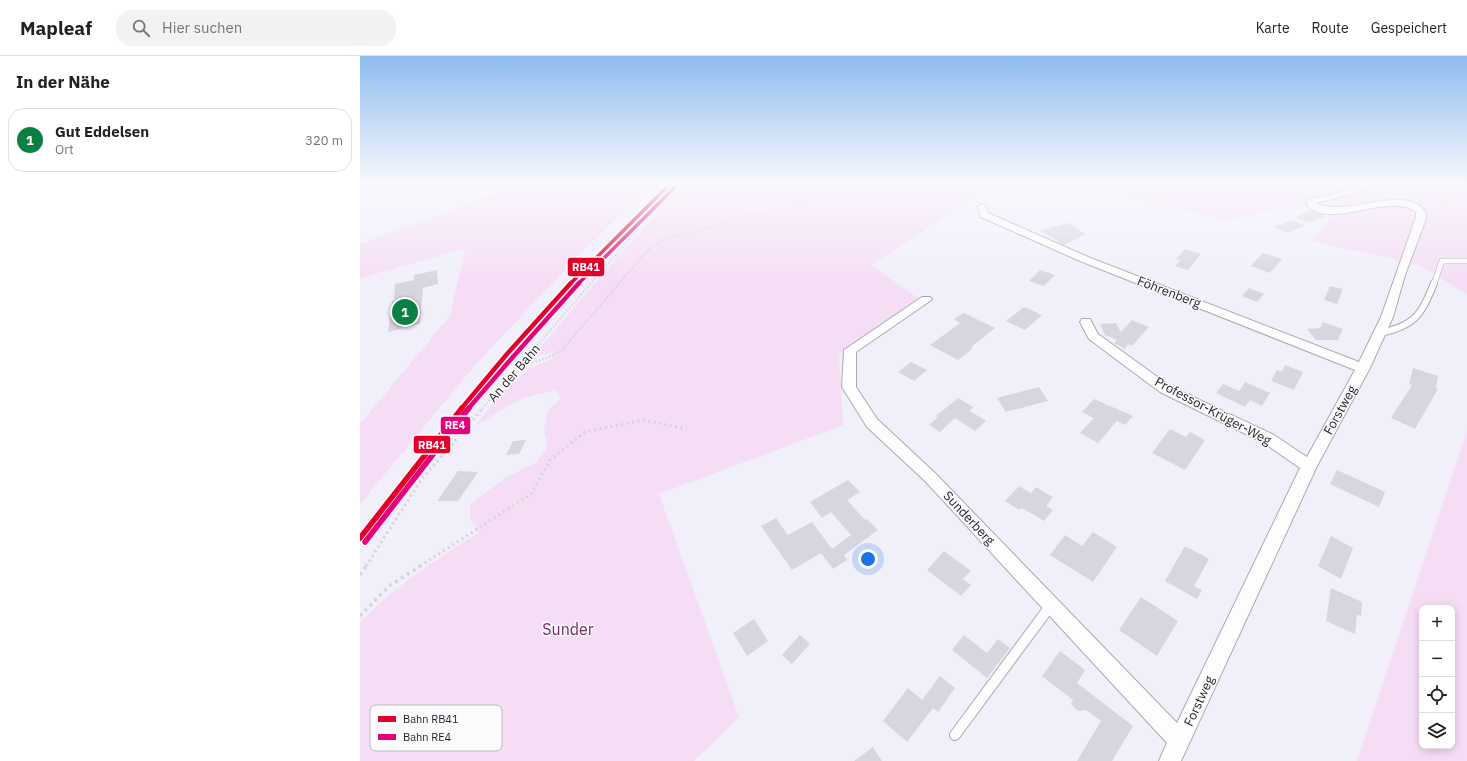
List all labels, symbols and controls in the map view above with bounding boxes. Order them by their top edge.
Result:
search box [116,10,396,46]
text: Mapleaf [20,16,92,40]
icon: search [130,17,152,39]
text: Hier suchen [162,18,242,37]
text: Karte [1256,19,1290,37]
text: Route [1312,19,1349,37]
text: Gespeichert [1371,19,1447,37]
text: In der Nähe [16,71,110,93]
text: Gut Eddelsen [55,122,149,141]
text: 1 [26,132,34,149]
text: 320 m [305,132,343,149]
text: Ort [55,141,74,158]
line badge: RB41 [567,257,605,277]
text: RB41 [572,260,600,274]
street label: Föhrenberg [1135,272,1203,312]
pin: 1 [392,297,418,327]
street label: An der Bahn [484,340,544,406]
street label: Professor-Krüger-Weg [1152,373,1274,449]
street label: Forstweg [1320,382,1361,438]
line badge: RE4 [440,416,471,435]
text: RE4 [445,418,466,432]
line badge: RB41 [413,435,451,454]
text: RB41 [418,438,446,452]
street label: Sunderberg [940,487,998,549]
your location [858,549,878,569]
map controls [1419,605,1455,749]
button: + [1419,605,1455,641]
park label: Sunder [542,619,594,639]
button: − [1419,641,1455,677]
street label: Forstweg [1180,673,1218,729]
button: locate [1419,677,1455,713]
legend [370,705,502,751]
text: Bahn RB41 [403,712,459,726]
button: layers [1419,713,1455,749]
text: Bahn RE4 [403,730,452,744]

